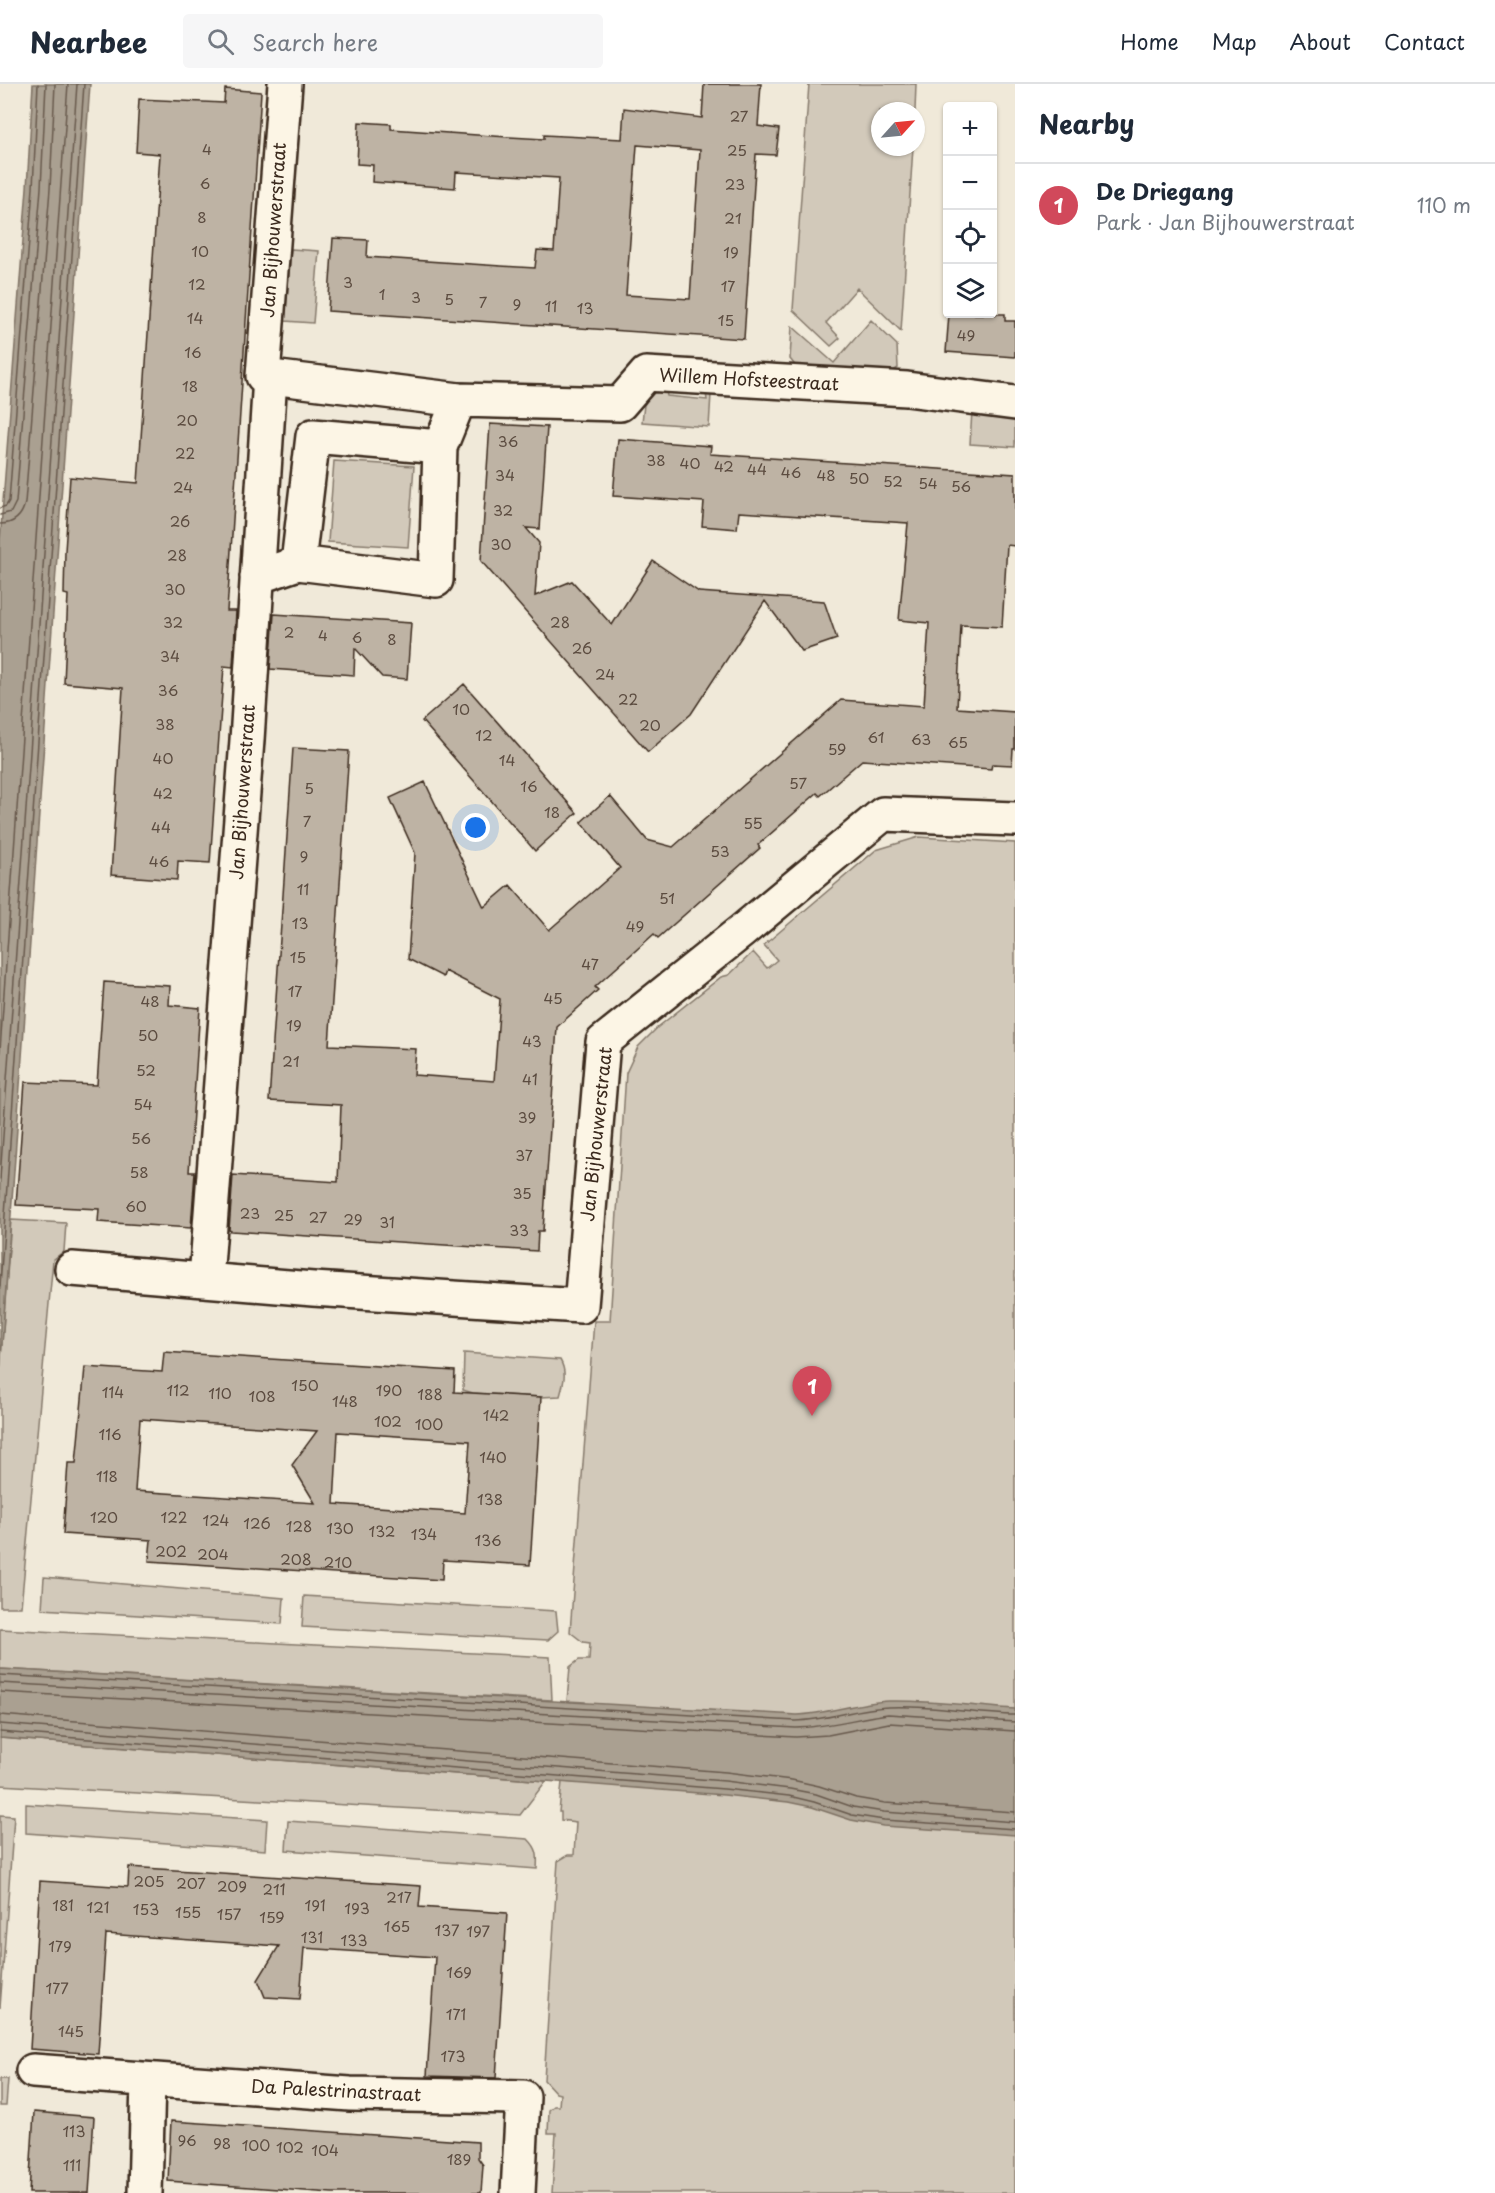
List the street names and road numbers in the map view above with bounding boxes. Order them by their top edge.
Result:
street label: Jan Bijhouwerstraat [253,141,292,318]
street label: Willem Hofsteestraat [658,360,840,397]
street label: Jan Bijhouwerstraat [222,703,261,880]
street label: Jan Bijhouwerstraat [573,1045,618,1223]
street label: Da Palestrinastraat [250,2072,422,2107]

